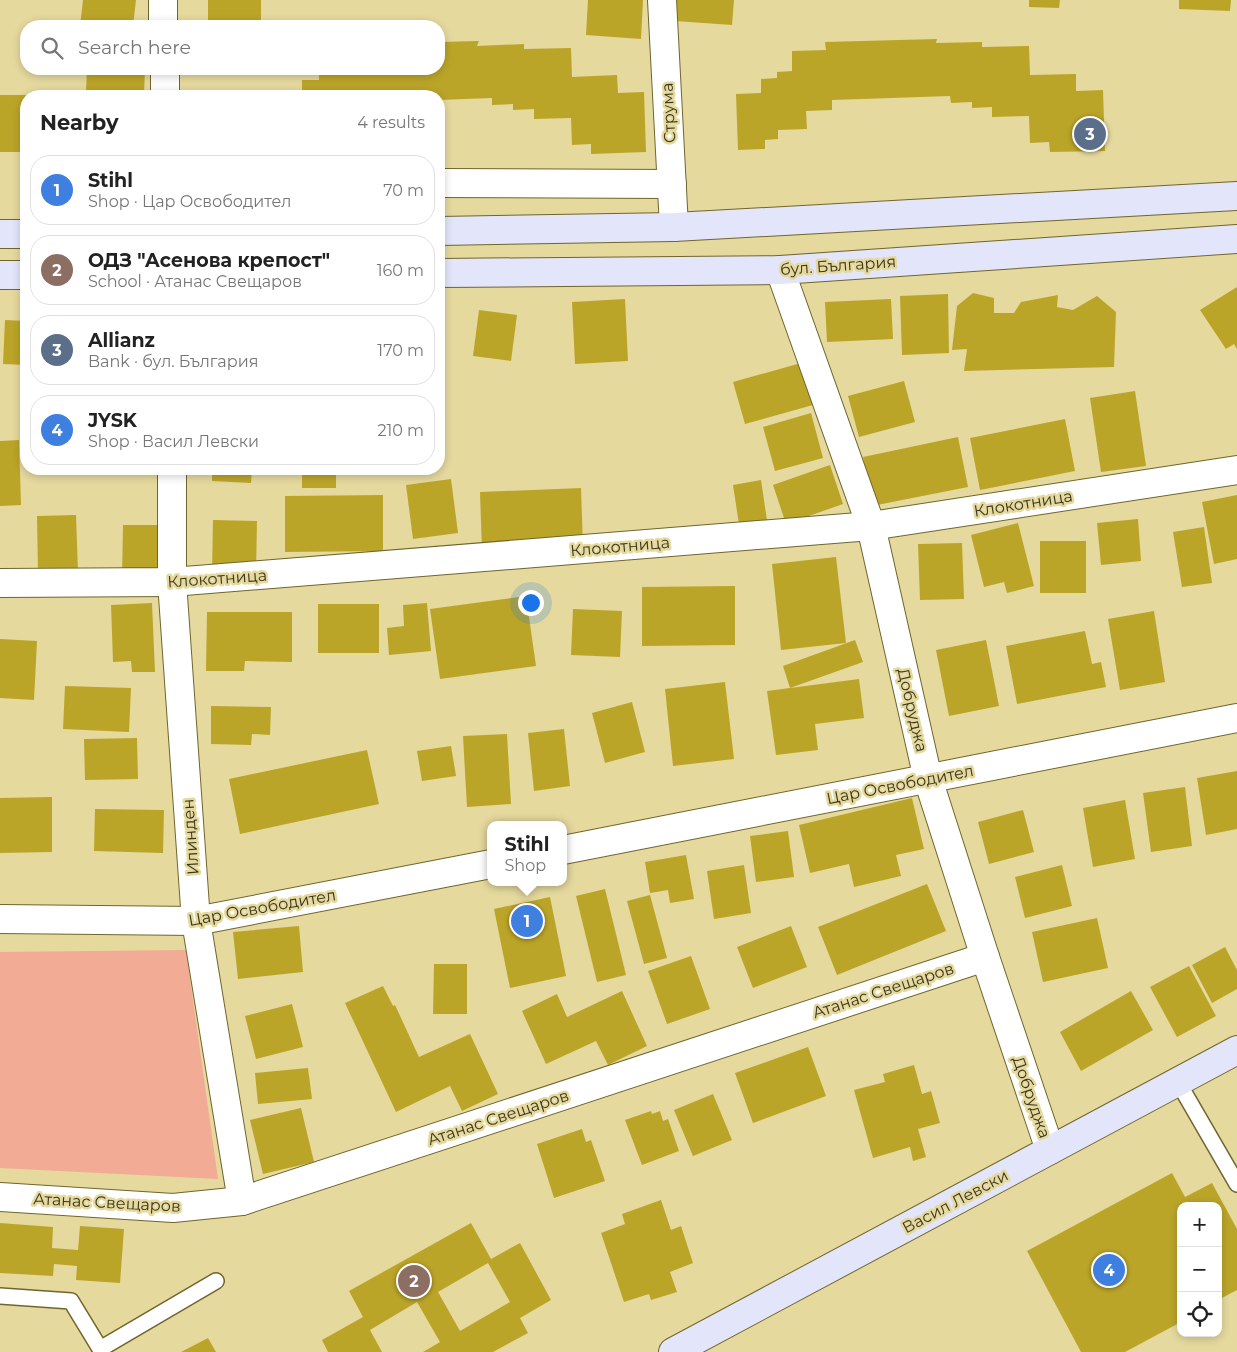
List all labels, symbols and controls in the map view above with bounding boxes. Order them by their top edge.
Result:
search box [20,20,445,75]
icon: search [38,34,66,62]
text: Search here [78,36,191,59]
street label: Струма [657,82,680,144]
text: Nearby [40,110,119,135]
text: 4 results [357,113,425,132]
pin: 3 [1074,115,1106,153]
text: Stihl [88,169,133,192]
text: 1 [54,181,60,200]
text: 70 m [383,181,424,200]
text: Shop · Цар Освободител [88,192,291,211]
text: ОДЗ "Асенова крепост" [88,249,330,272]
street label: бул. България [779,252,897,279]
text: 2 [52,261,62,280]
text: 160 m [377,261,424,280]
text: School · Атанас Свещаров [88,272,302,291]
text: Allianz [88,329,155,352]
text: 3 [52,341,62,360]
text: 170 m [377,341,424,360]
text: Bank · бул. България [88,352,258,371]
text: JYSK [88,409,137,432]
text: 4 [51,421,63,440]
text: 210 m [377,421,424,440]
text: Shop · Васил Левски [88,432,259,451]
street label: Клокотница [972,486,1074,521]
street label: Клокотница [569,533,671,560]
street label: Клокотница [167,566,267,591]
your location [518,590,544,616]
street label: Добруджа [894,666,931,754]
street label: Цар Освободител [825,761,975,808]
street label: Илинден [178,798,203,876]
popup [487,821,567,886]
text: Stihl [505,833,549,856]
text: Shop [505,856,546,875]
street label: Цар Освободител [187,885,337,930]
pin: 1 [511,902,543,940]
street label: Атанас Свещаров [810,959,956,1022]
street label: Добруджа [1009,1054,1054,1141]
street label: Атанас Свещаров [425,1086,571,1149]
street label: Васил Левски [899,1166,1011,1237]
street label: Атанас Свещаров [33,1189,181,1216]
map controls [1177,1202,1222,1337]
button: + [1177,1202,1222,1247]
button: − [1177,1247,1222,1292]
pin: 4 [1093,1251,1125,1289]
pin: 2 [398,1262,430,1300]
button: locate [1177,1292,1222,1337]

